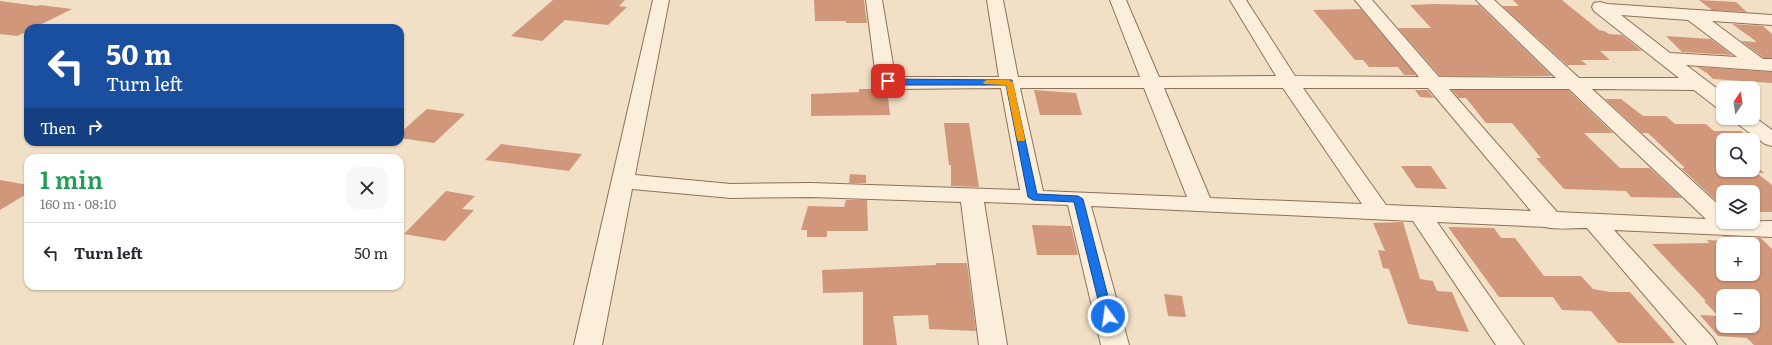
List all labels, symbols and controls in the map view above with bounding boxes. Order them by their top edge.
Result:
text: 50 m [106,32,172,74]
icon: left [40,40,92,92]
pin [871,64,905,98]
text: Turn left [106,70,183,97]
icon: arrive [877,70,899,92]
north arrow [1716,81,1760,125]
map controls [1716,81,1760,333]
text: Then [40,116,76,139]
icon: right [84,116,106,138]
button: search [1716,133,1760,177]
text: 1 min [40,161,103,196]
button: close [346,167,388,209]
button: layers [1716,185,1760,229]
text: 160 m · 08:10 [40,194,116,213]
button: + [1716,237,1760,281]
text: Turn left [74,241,143,264]
text: 50 m [354,241,388,264]
icon: left [40,242,62,264]
button: − [1716,289,1760,333]
position arrow [1087,295,1129,337]

